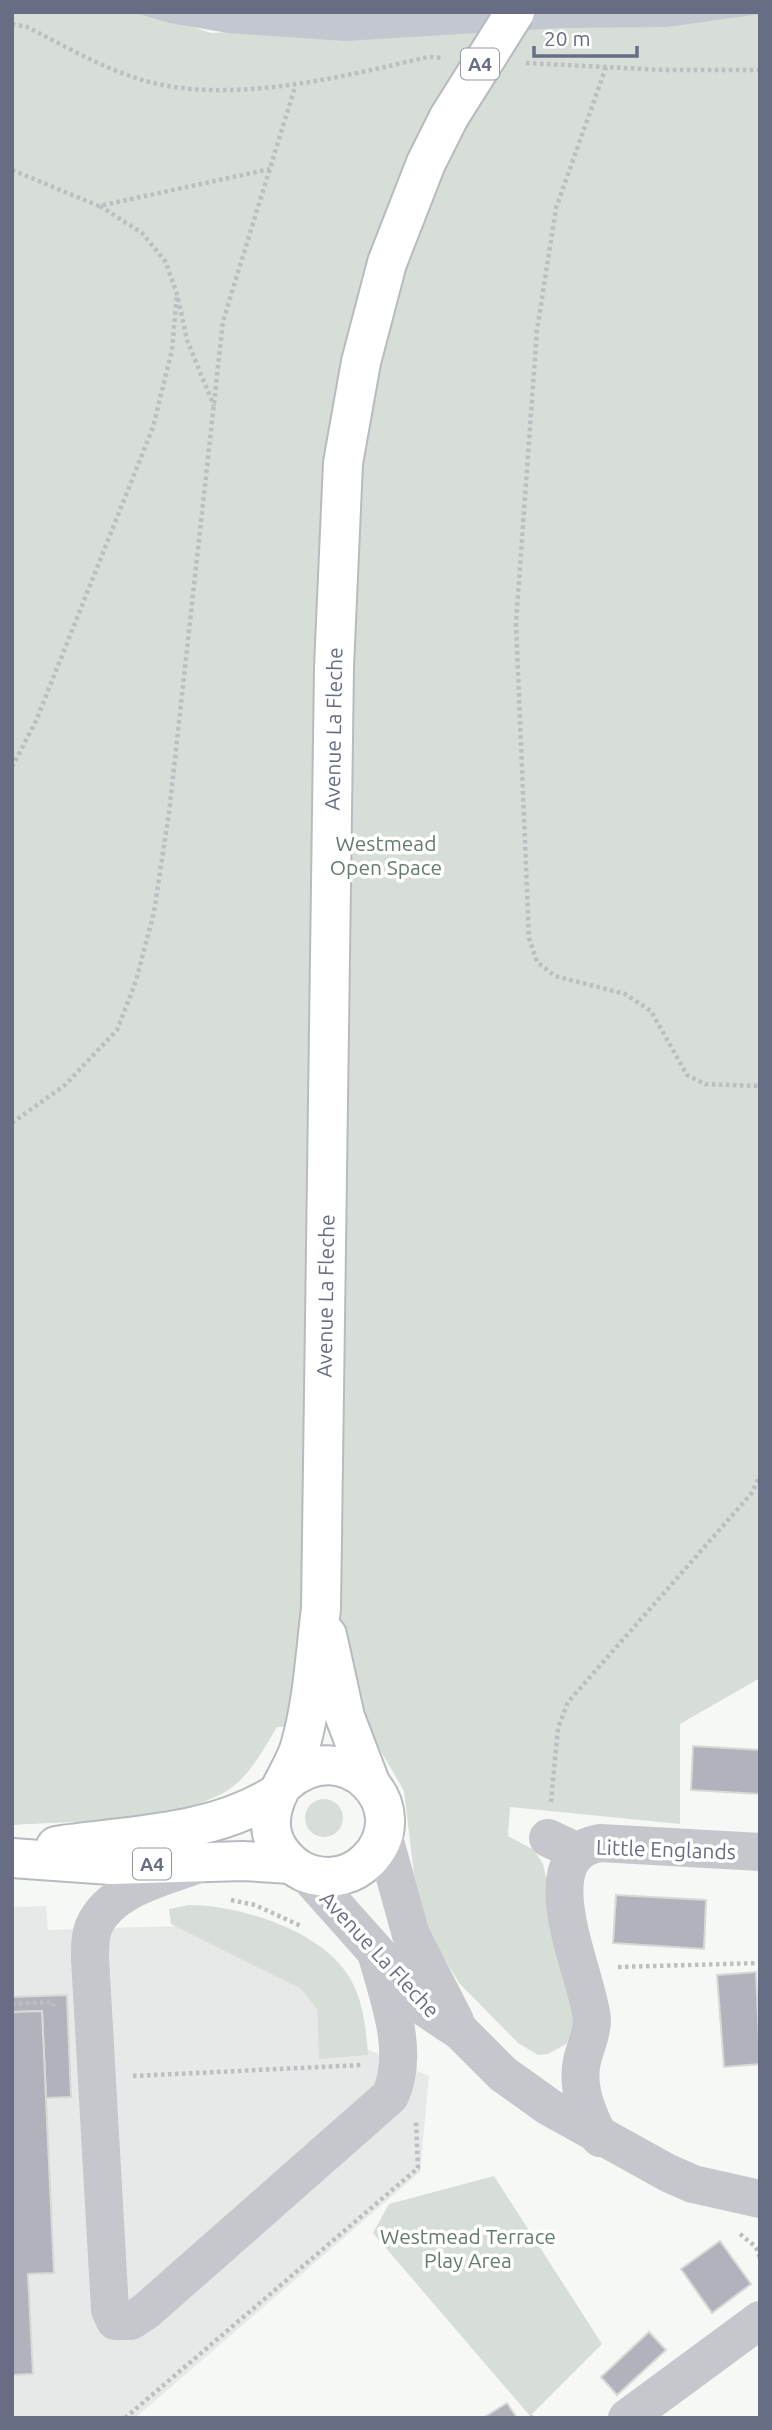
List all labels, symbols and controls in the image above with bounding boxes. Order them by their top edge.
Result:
scale bar [534,14,637,58]
text: 20 m [544,26,591,50]
road number: A4 [461,48,499,80]
street label: Avenue La Fleche [320,647,346,811]
park label: Westmead Open Space [330,831,442,879]
street label: Avenue La Fleche [312,1214,338,1378]
street label: Little Englands [596,1835,736,1863]
road number: A4 [133,1848,171,1880]
street label: Avenue La Fleche [316,1886,444,2022]
park label: Westmead Terrace Play Area [380,2224,556,2272]

